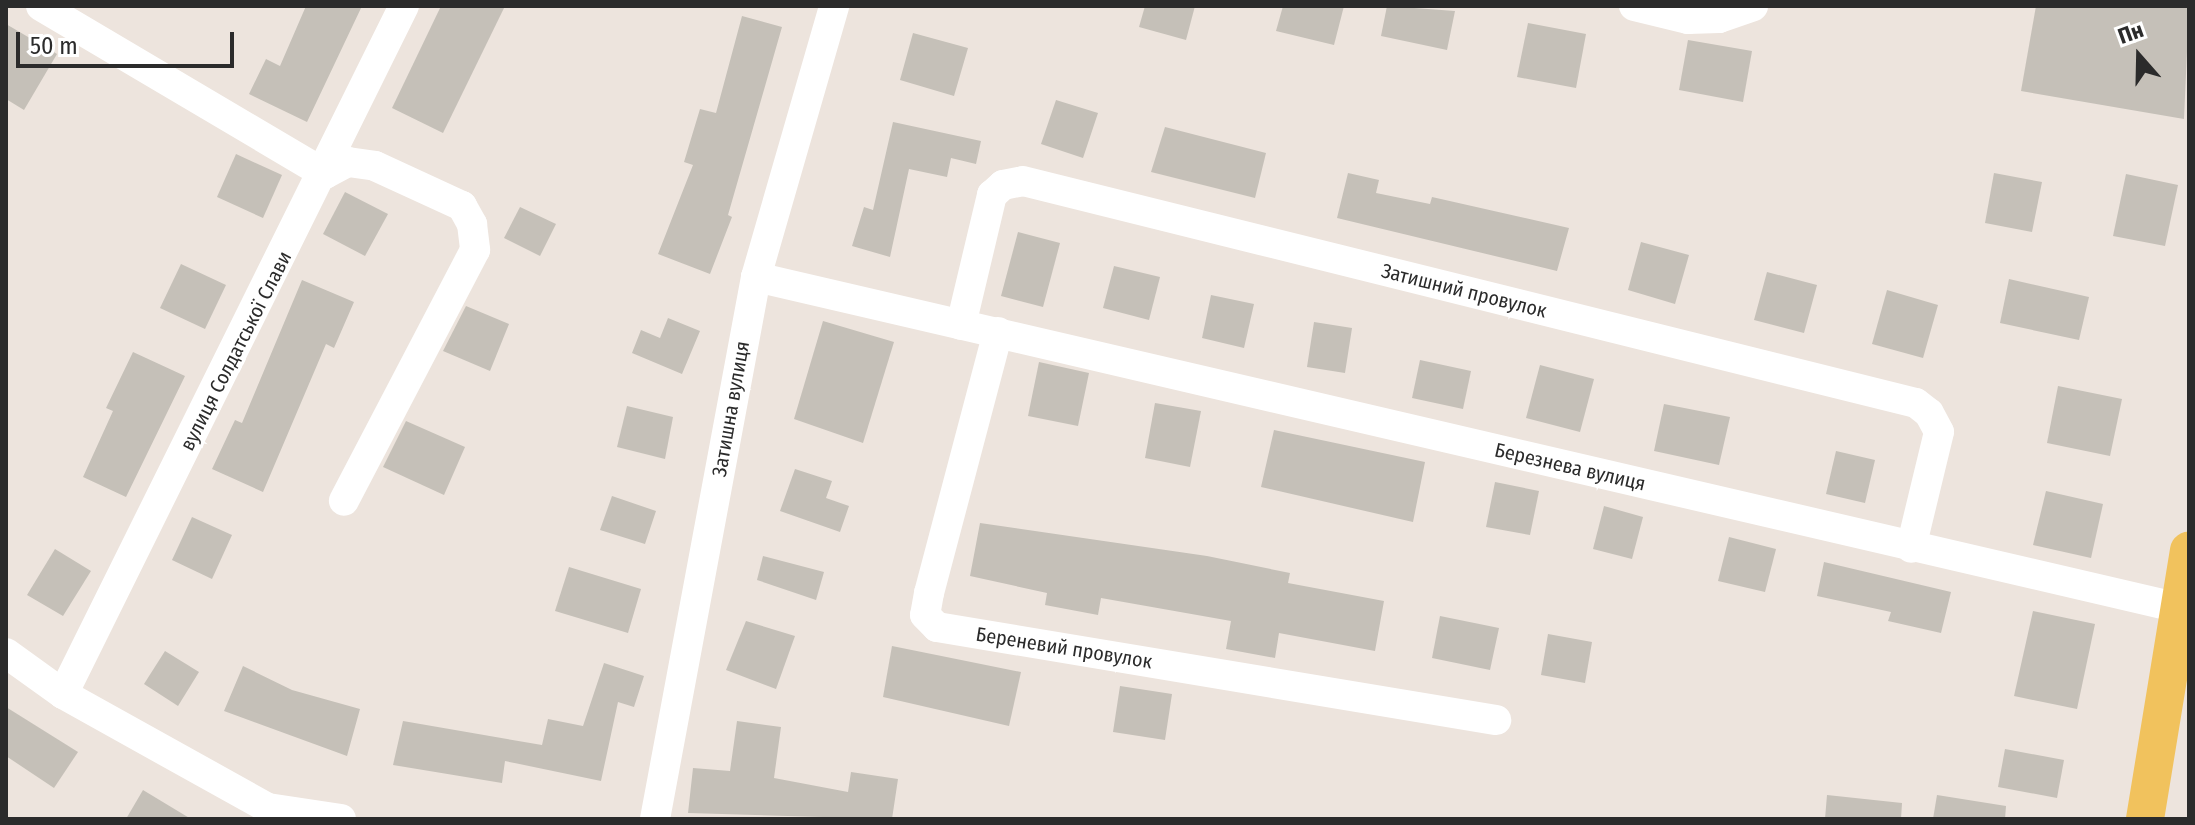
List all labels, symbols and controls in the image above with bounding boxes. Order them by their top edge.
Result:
scale bar [20,16,238,66]
north arrow [2099,16,2179,96]
text: Пн [2114,16,2147,50]
text: 50 m [30,32,78,60]
street label: вулиця Солдатської Слави [175,247,297,455]
street label: Затишний провулок [1379,259,1549,323]
street label: Затишна вулиця [707,339,755,479]
street label: Березнева вулиця [1492,438,1648,496]
street label: Береневий провулок [974,622,1154,674]

